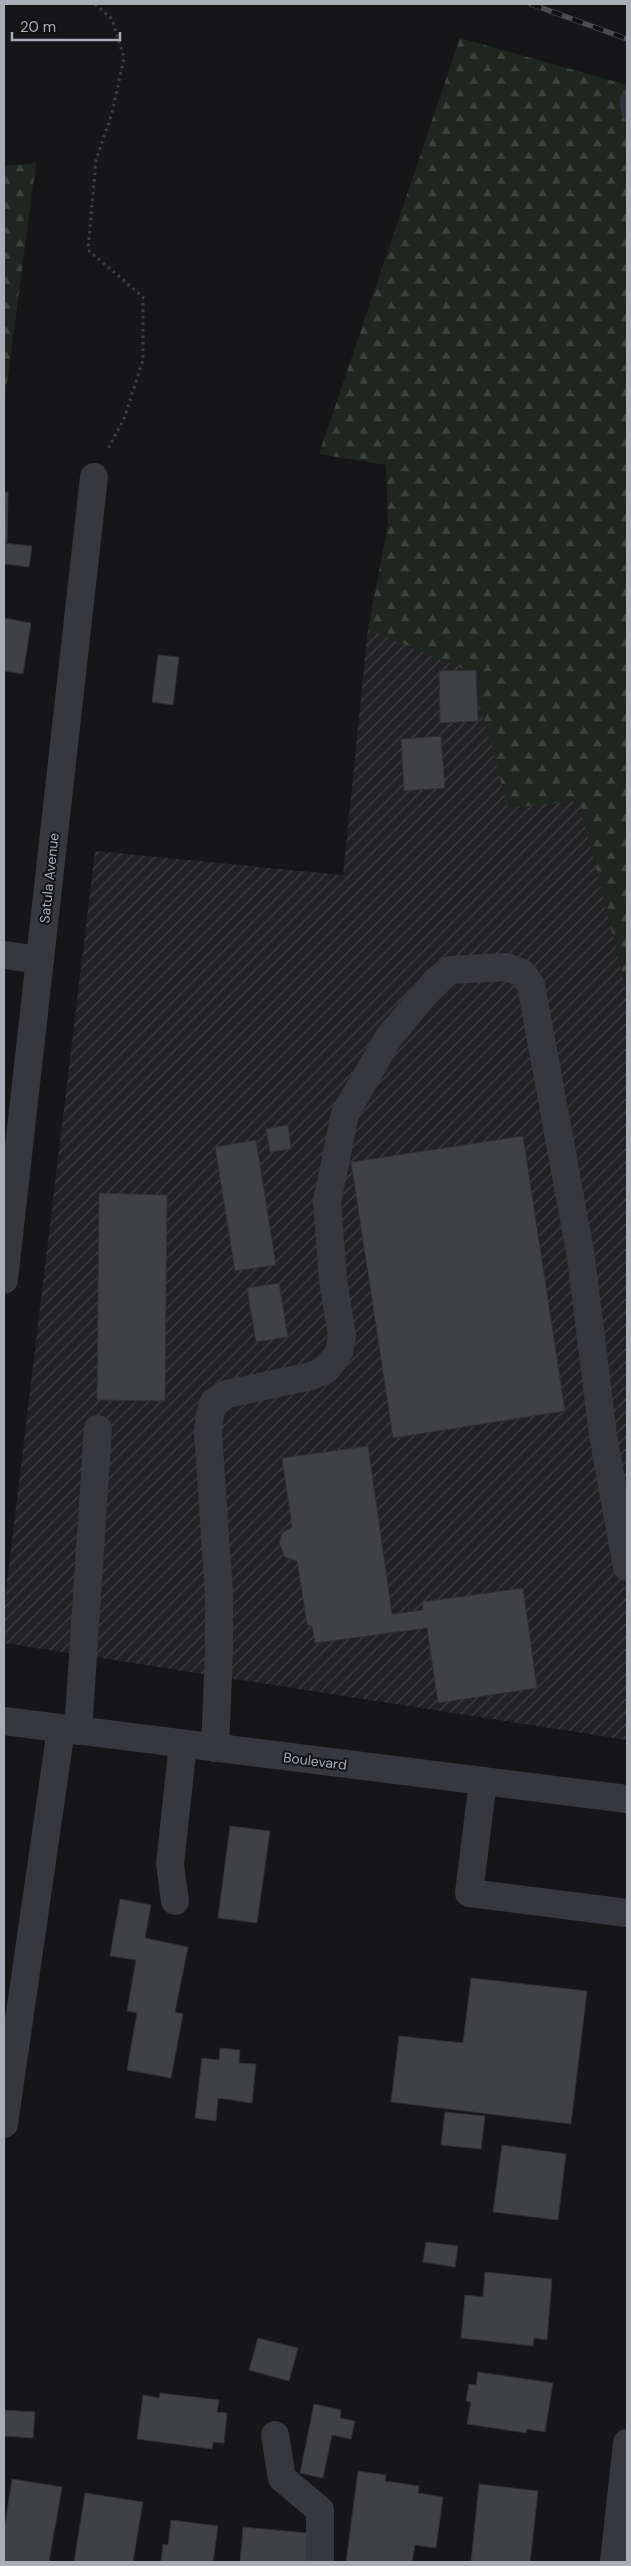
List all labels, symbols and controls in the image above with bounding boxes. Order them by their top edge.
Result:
scale bar [12,10,120,42]
text: 20 m [20,17,56,37]
street label: Satula Avenue [35,832,63,924]
street label: Boulevard [282,1748,348,1774]

